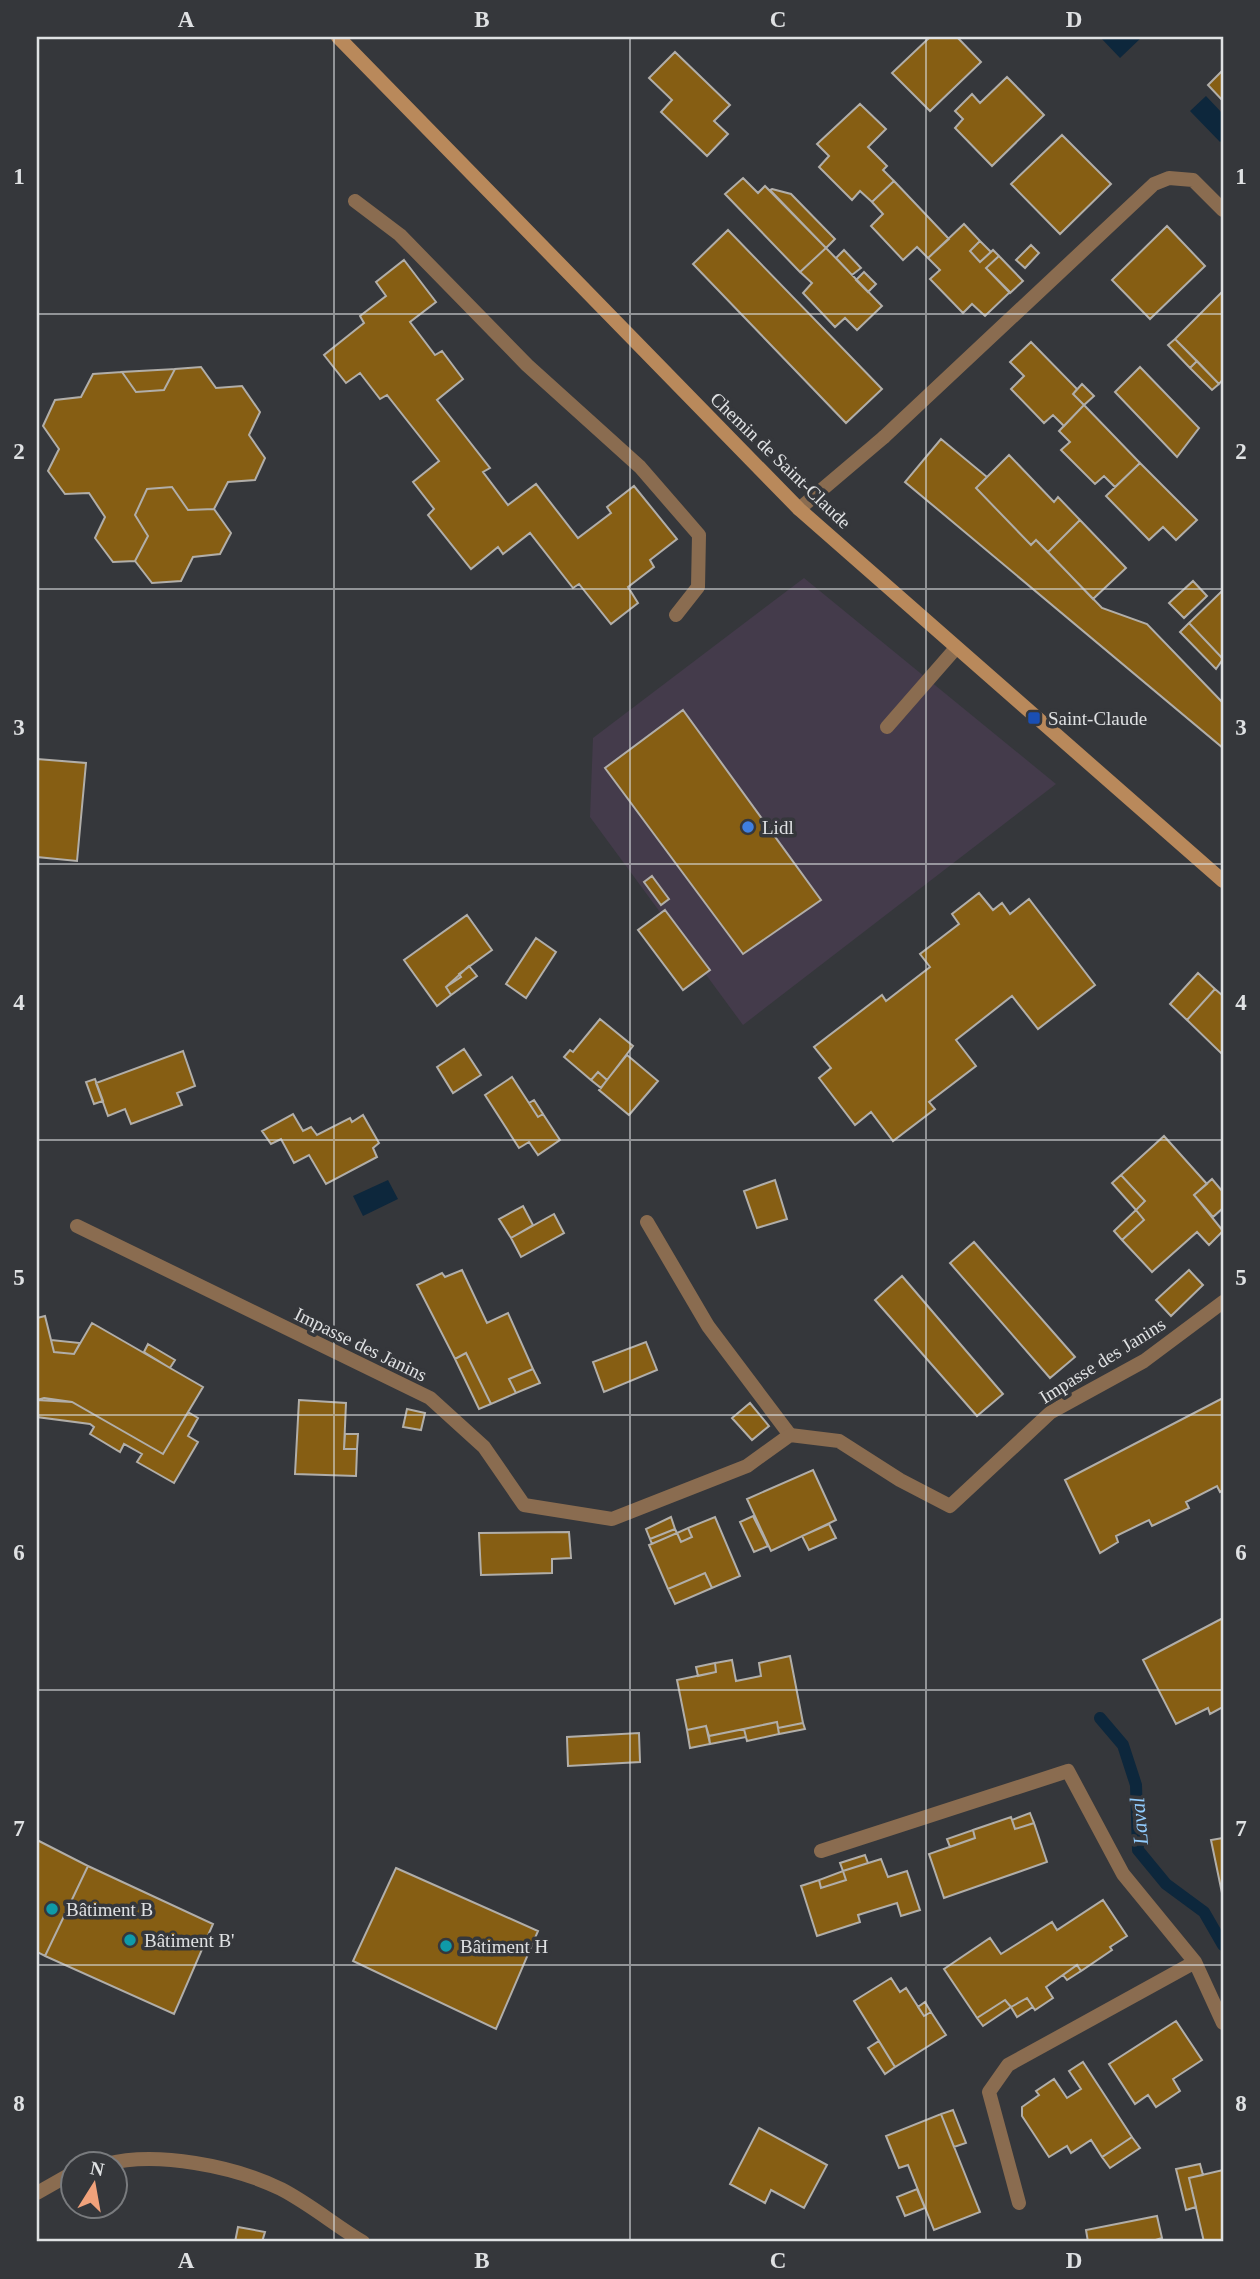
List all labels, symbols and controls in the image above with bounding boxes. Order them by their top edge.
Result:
text: A [178,7,195,32]
text: B [474,7,490,32]
text: C [770,7,786,32]
text: D [1066,7,1082,32]
text: 1 [13,164,25,189]
text: 1 [1235,164,1247,189]
street label: Chemin de Saint-Claude [706,388,855,533]
text: 2 [13,439,25,464]
text: 2 [1235,439,1247,464]
place label: Saint-Claude [1048,708,1147,729]
marker: Saint-Claude [1026,710,1042,726]
text: 3 [13,715,25,740]
text: 3 [1235,715,1247,740]
place label: Lidl [762,817,794,838]
marker: Lidl [740,819,756,835]
text: 4 [13,990,25,1015]
text: 4 [1235,990,1247,1015]
text: 5 [13,1265,25,1290]
text: 5 [1235,1265,1247,1290]
street label: Impasse des Janins [291,1303,430,1386]
street label: Impasse des Janins [1035,1313,1169,1408]
text: 6 [13,1540,25,1565]
text: 6 [1235,1540,1247,1565]
water label: Laval [1125,1796,1153,1847]
text: 7 [13,1816,25,1841]
text: 7 [1235,1816,1247,1841]
place label: Bâtiment B [66,1899,153,1920]
marker: Bâtiment B [44,1901,60,1917]
place label: Bâtiment B' [144,1930,235,1951]
marker: Bâtiment B' [122,1932,138,1948]
place label: Bâtiment H [460,1936,548,1957]
marker: Bâtiment H [438,1938,454,1954]
text: 8 [13,2091,25,2116]
text: 8 [1235,2091,1247,2116]
north arrow [60,2150,130,2220]
text: N [88,2157,106,2180]
text: A [178,2248,195,2273]
text: B [474,2248,490,2273]
text: C [770,2248,786,2273]
text: D [1066,2248,1082,2273]

